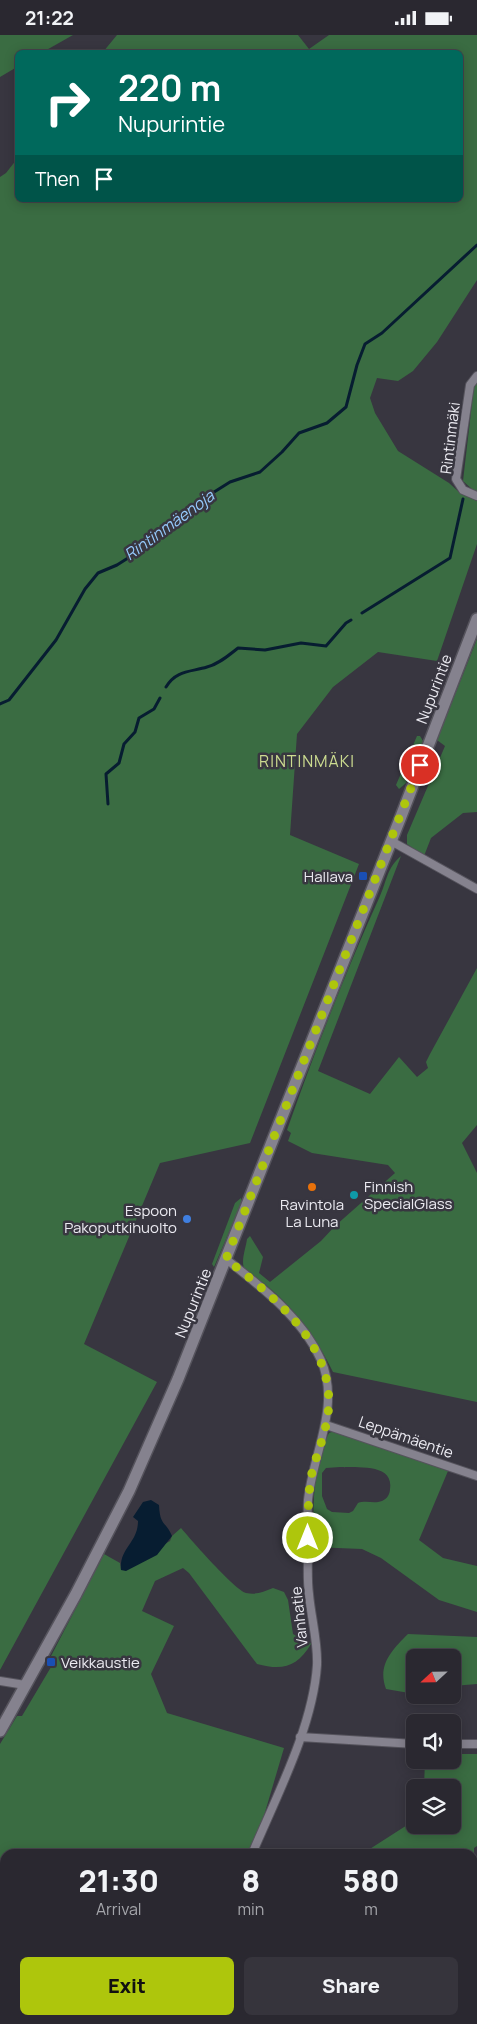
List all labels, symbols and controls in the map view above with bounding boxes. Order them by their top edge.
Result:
text: 21:22 [25,5,74,31]
text: 220 m [118,64,221,112]
icon: right [35,70,100,135]
text: Nupurintie [118,109,225,139]
icon: arrive [90,165,118,193]
text: Then [35,166,80,192]
street label: Rintinmäki [435,401,465,475]
water label: Rintinmäenoja [120,484,219,565]
street label: Nupurintie [411,651,457,727]
pin [399,744,441,786]
district label: RINTINMÄKI [259,750,355,772]
icon: arrive [406,751,434,779]
place label: Hallava [304,866,353,887]
marker: Hallava [357,870,369,882]
place label: Finnish SpecialGlass [364,1176,453,1214]
marker: Ravintola La Luna [306,1181,318,1193]
marker: Finnish SpecialGlass [348,1189,360,1201]
place label: Ravintola La Luna [280,1194,344,1232]
place label: Espoon Pakoputkihuolto [64,1200,177,1238]
marker: Espoon Pakoputkihuolto [181,1213,193,1225]
street label: Nupurintie [170,1265,217,1341]
street label: Leppämäentie [356,1411,456,1463]
position arrow [281,1511,333,1563]
street label: Vanhatie [285,1585,313,1649]
north arrow [406,1649,461,1704]
map controls [406,1649,461,1834]
place label: Veikkaustie [61,1652,140,1673]
marker: Veikkaustie [45,1656,57,1668]
button: sound [406,1714,461,1769]
button: layers [406,1779,461,1834]
text: 21:30 [79,1860,159,1901]
text: 8 [242,1860,260,1901]
text: 580 [343,1860,399,1901]
text: Arrival [96,1898,142,1920]
text: min [238,1898,264,1920]
text: m [364,1898,378,1920]
button: Exit [20,1957,234,2015]
button: Share [244,1957,458,2015]

